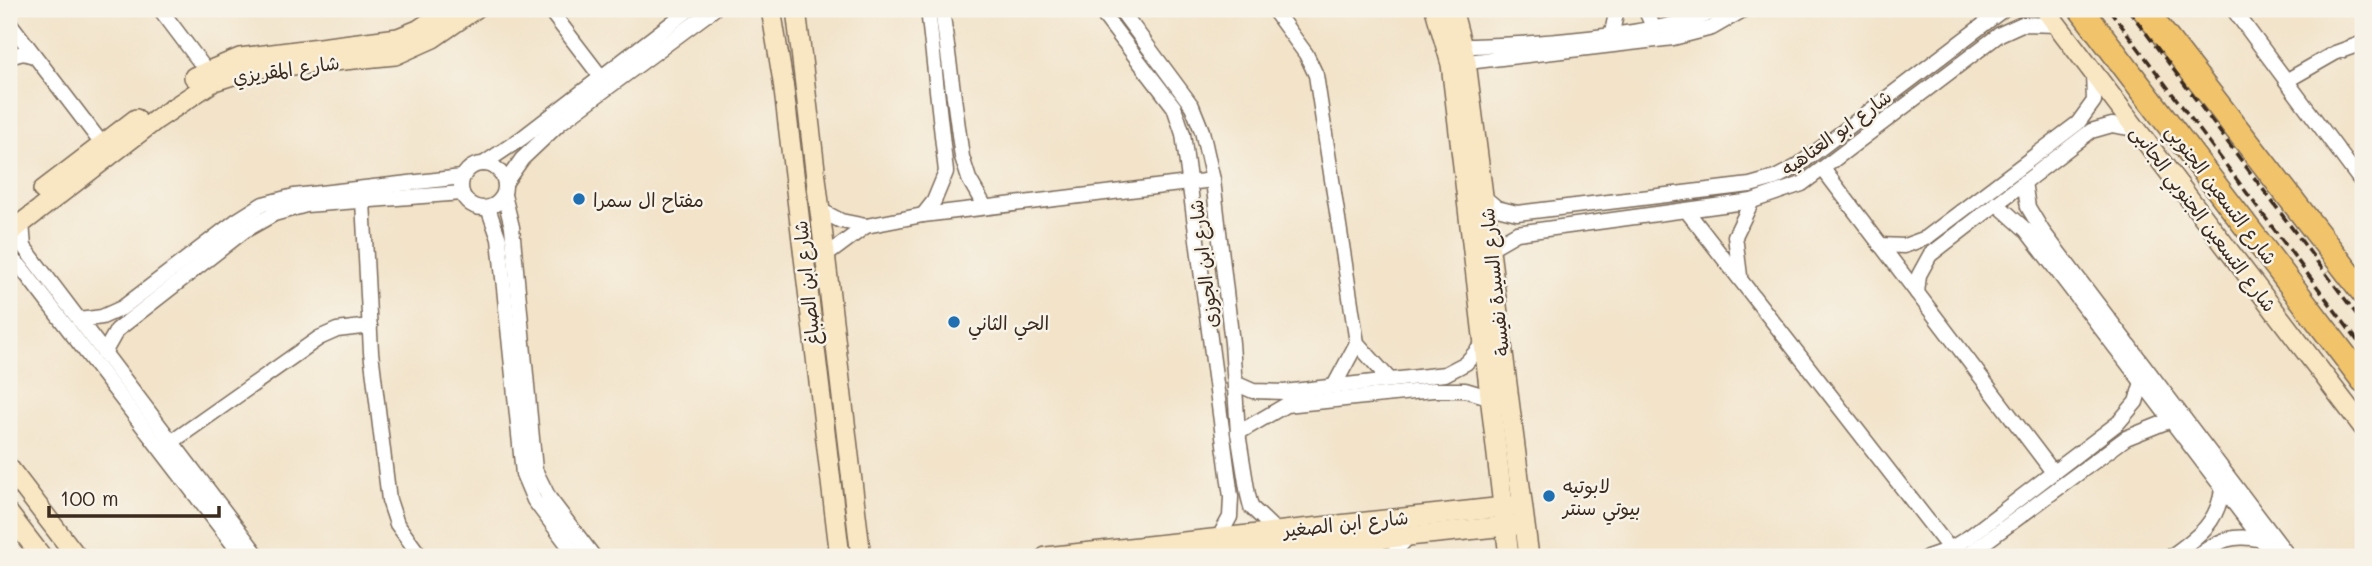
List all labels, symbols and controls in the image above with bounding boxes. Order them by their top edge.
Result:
street label: شارع المقريزي [231,49,341,92]
street label: شارع ابو العتاهيه [1776,83,1897,182]
street label: شارع التسعين الجنوبي الجانبى [2121,119,2283,320]
street label: شارع التسعين الجنوبي [2157,119,2283,272]
place label: مفتاح ال سمرا [593,187,704,213]
marker: مفتاح ال سمرا [571,191,587,207]
street label: شارع ابن الجوزى [1183,198,1225,330]
street label: شارع السيدة نفيسة [1474,206,1516,357]
street label: شارع ابن الصباغ [787,219,827,347]
place label: الحي الثاني [968,310,1049,340]
marker: الحي الثاني [946,314,962,330]
place label: لابوتيه بيوتي سنتر [1561,473,1640,525]
scale bar [49,475,219,519]
text: 100 m [60,484,119,511]
marker: لابوتيه بيوتي سنتر [1541,488,1557,504]
street label: شارع ابن الصغير [1280,504,1410,544]

